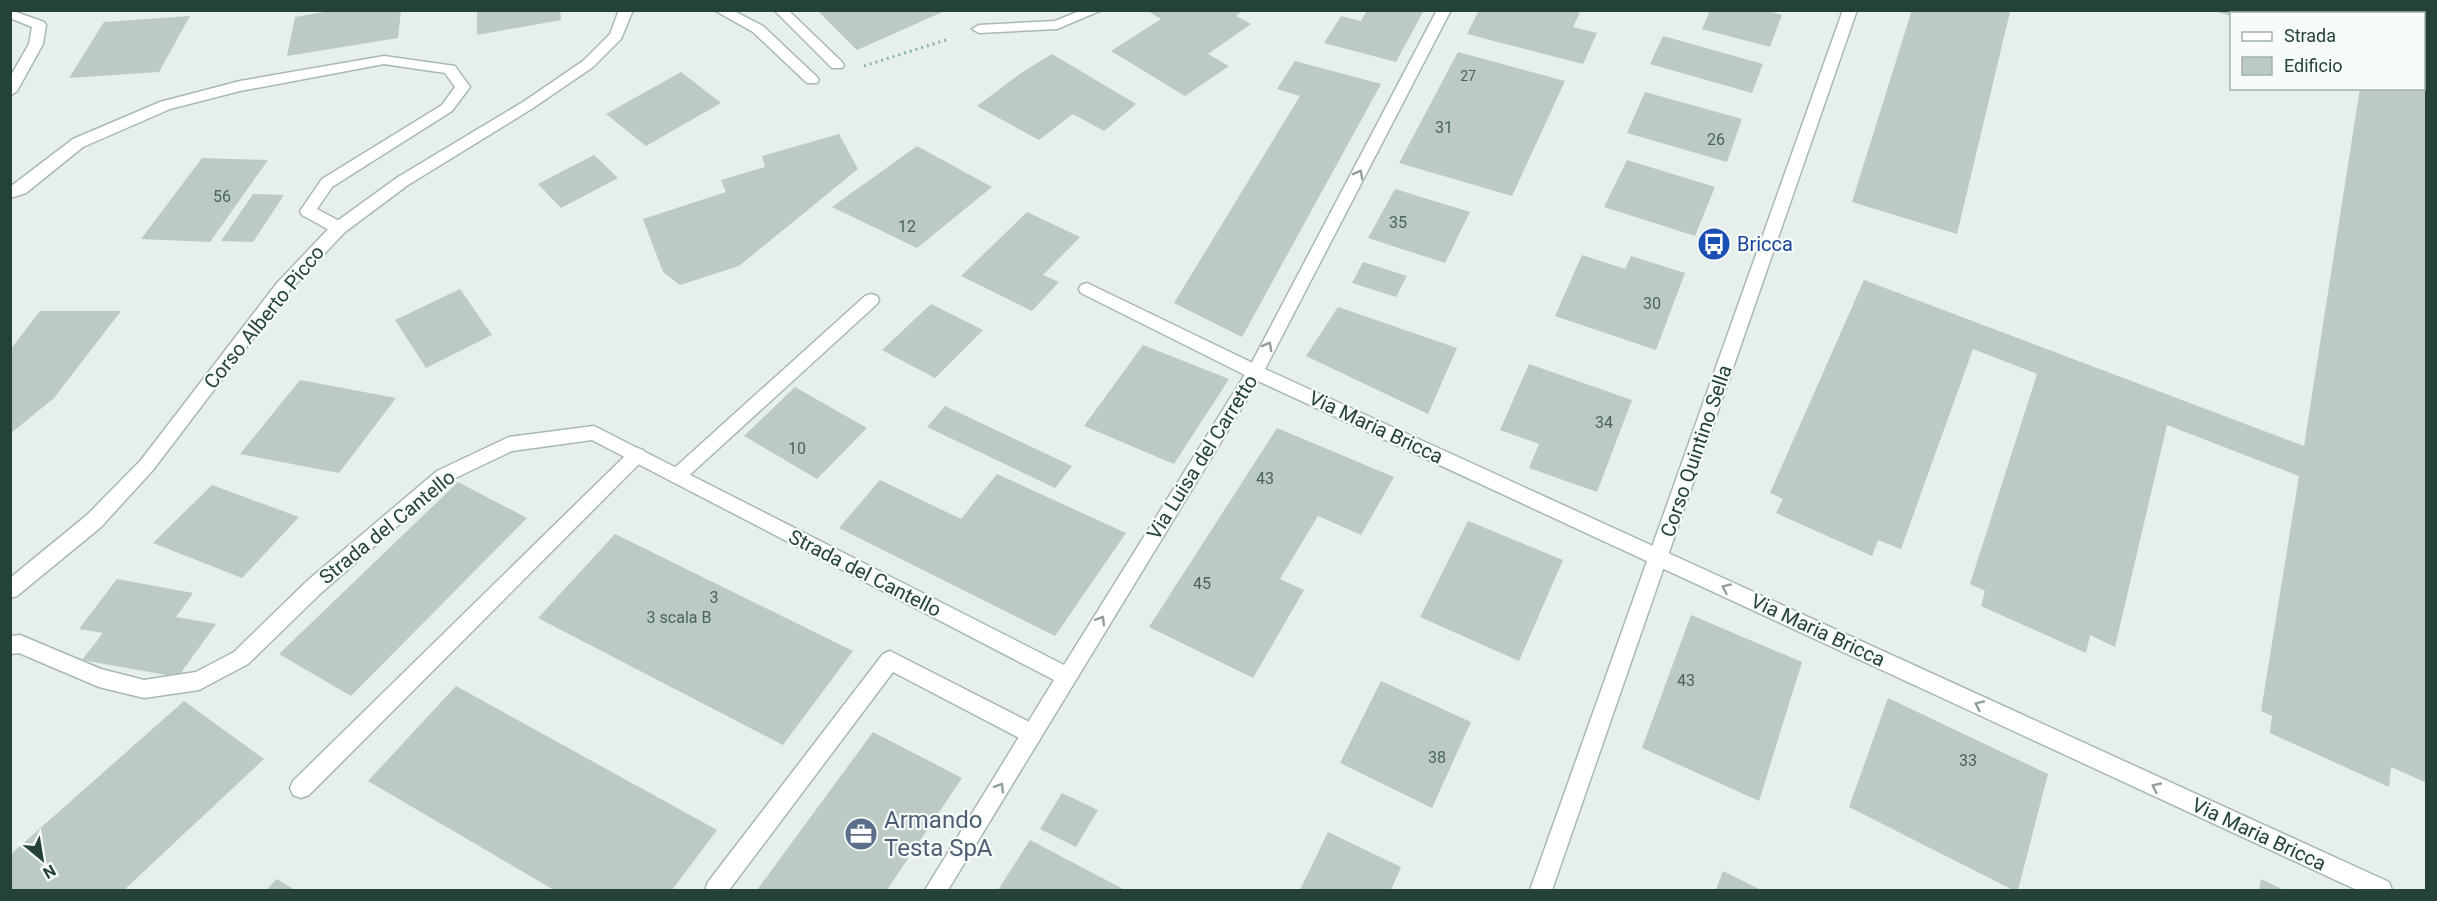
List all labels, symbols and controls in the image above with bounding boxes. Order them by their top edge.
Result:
legend [2230,12,2425,90]
text: Strada [2284,25,2336,46]
text: Edificio [2284,55,2343,76]
house number: 27 [1460,68,1476,84]
house number: 31 [1435,118,1453,137]
house number: 26 [1707,130,1725,149]
one-way arrow [1352,170,1363,180]
house number: 56 [213,187,231,206]
house number: 35 [1389,213,1407,232]
house number: 12 [898,217,916,236]
bus stop icon: Bricca [1696,226,1732,262]
place label: Bricca [1737,232,1793,256]
street label: Corso Alberto Picco [199,240,329,394]
house number: 30 [1643,294,1661,313]
one-way arrow [1261,342,1272,353]
street label: Corso Quintino Sella [1655,362,1737,540]
street label: Via Luisa del Carretto [1142,370,1262,544]
street label: Via Maria Bricca [1305,385,1447,469]
house number: 34 [1595,413,1613,432]
house number: 10 [788,439,806,458]
street label: Strada del Cantello [314,465,460,589]
house number: 43 [1256,469,1274,488]
street label: Strada del Cantello [785,524,945,622]
house number: 45 [1193,574,1211,593]
one-way arrow [1721,583,1732,595]
house number: 3 [710,588,719,607]
street label: Via Maria Bricca [1747,588,1889,672]
house number: 3 scala B [647,608,711,627]
one-way arrow [1093,616,1105,626]
house number: 43 [1677,671,1695,690]
one-way arrow [1974,700,1985,712]
house number: 38 [1428,748,1446,767]
house number: 33 [1959,751,1977,770]
one-way arrow [2151,782,2162,794]
one-way arrow [992,783,1004,793]
street label: Via Maria Bricca [2188,792,2330,876]
place label: Armando Testa SpA [884,806,993,862]
office icon: Armando Testa SpA [843,816,879,852]
north arrow [12,829,72,889]
text: N [40,861,59,883]

